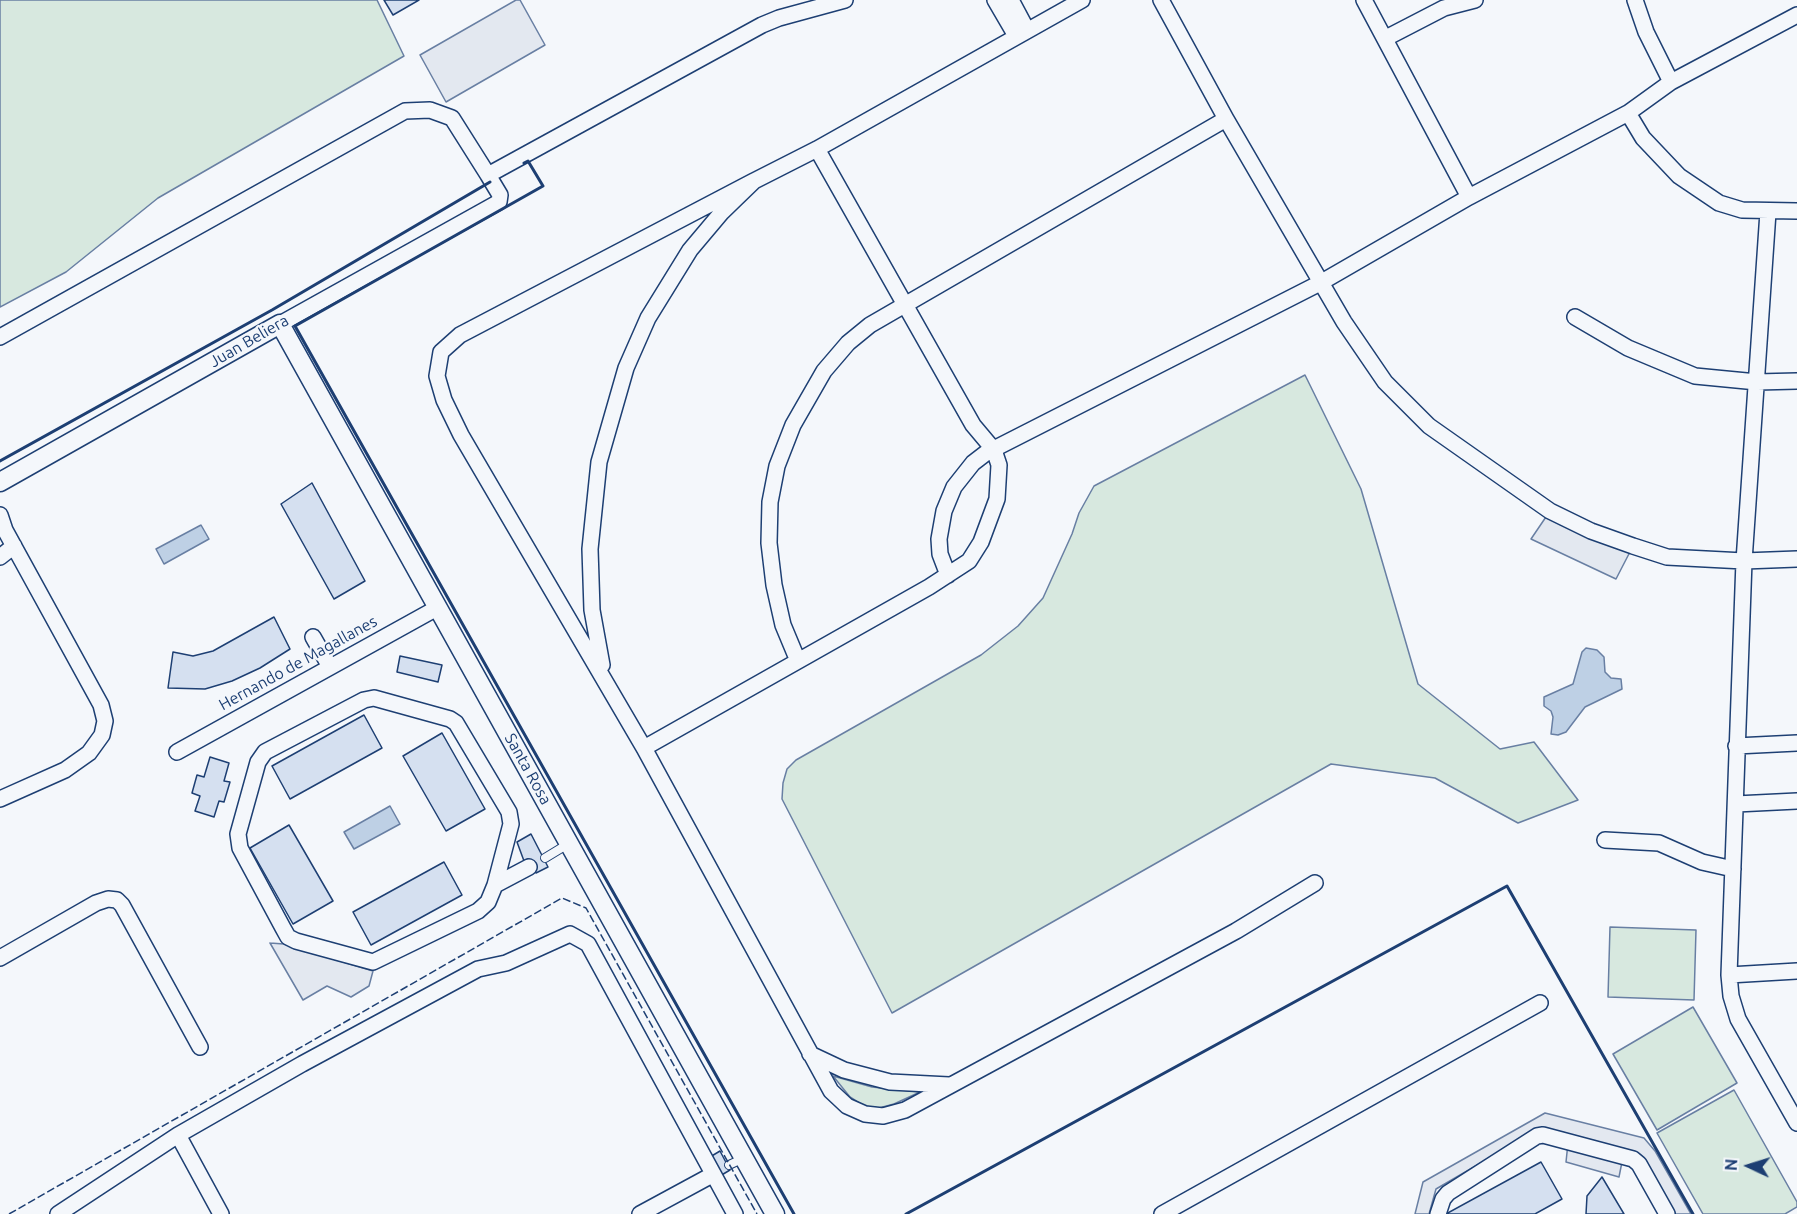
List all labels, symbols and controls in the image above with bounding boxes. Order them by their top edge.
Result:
street label: Juan Beliera [206,311,292,371]
street label: Hernando de Magallanes [216,611,380,715]
street label: Santa Rosa [501,730,555,808]
north arrow [1719,1136,1779,1196]
text: N [1722,1158,1740,1171]

